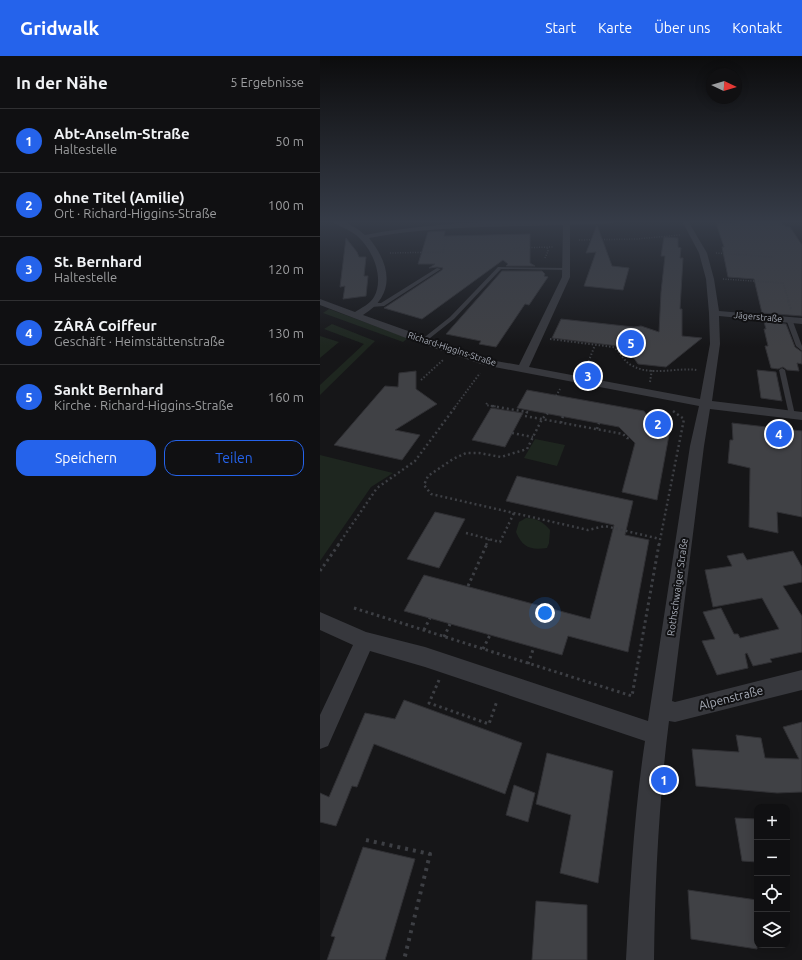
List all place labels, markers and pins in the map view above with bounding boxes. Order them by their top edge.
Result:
pin: 5 [618,328,644,358]
pin: 3 [575,361,601,391]
pin: 2 [645,409,671,439]
pin: 4 [766,419,792,449]
pin: 1 [651,765,677,795]

